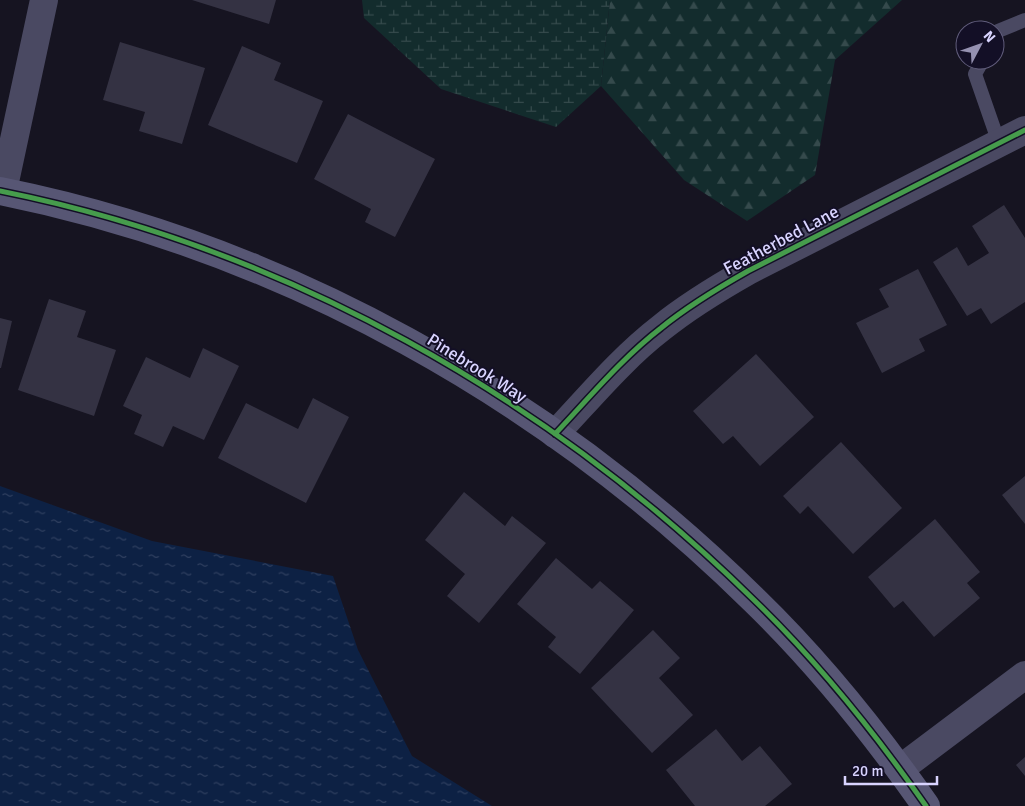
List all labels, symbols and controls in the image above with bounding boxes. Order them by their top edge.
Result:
north arrow [955,20,1005,70]
text: N [980,28,999,46]
street label: Featherbed Lane [719,200,843,280]
street label: Pinebrook Way [423,329,531,408]
scale bar [845,754,938,786]
text: 20 m [852,762,883,780]

